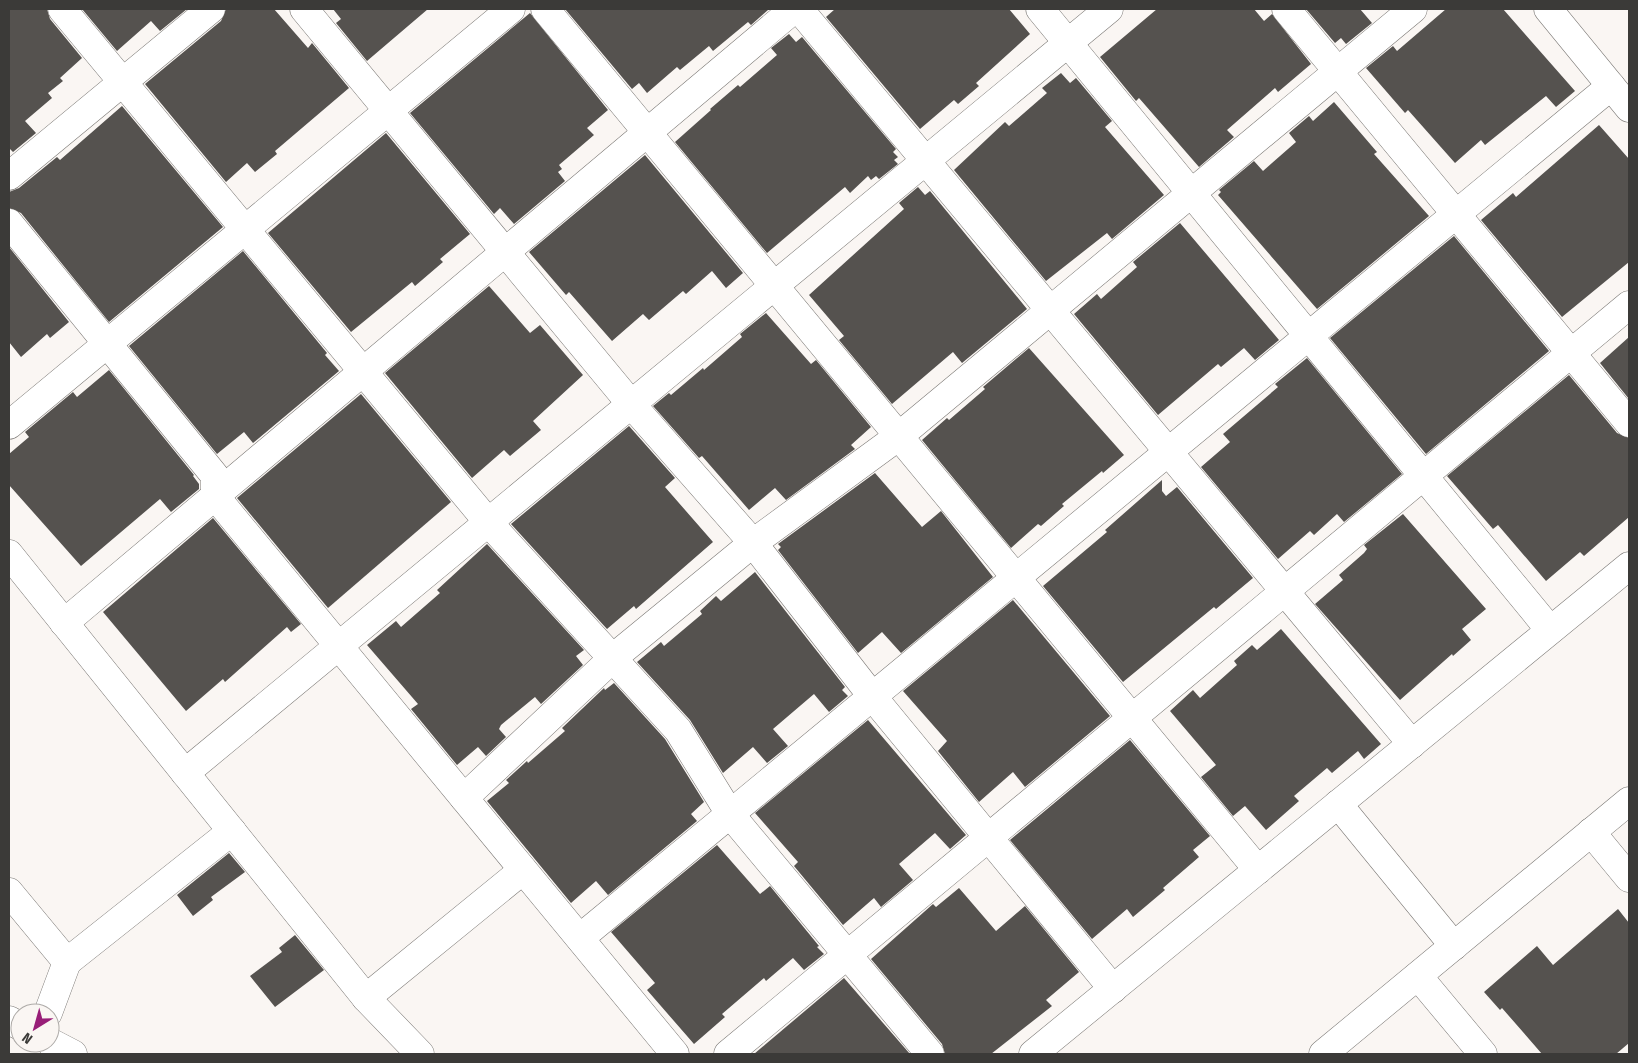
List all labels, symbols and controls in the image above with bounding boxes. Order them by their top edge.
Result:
north arrow [10,1003,60,1053]
text: N [19,1029,36,1047]

